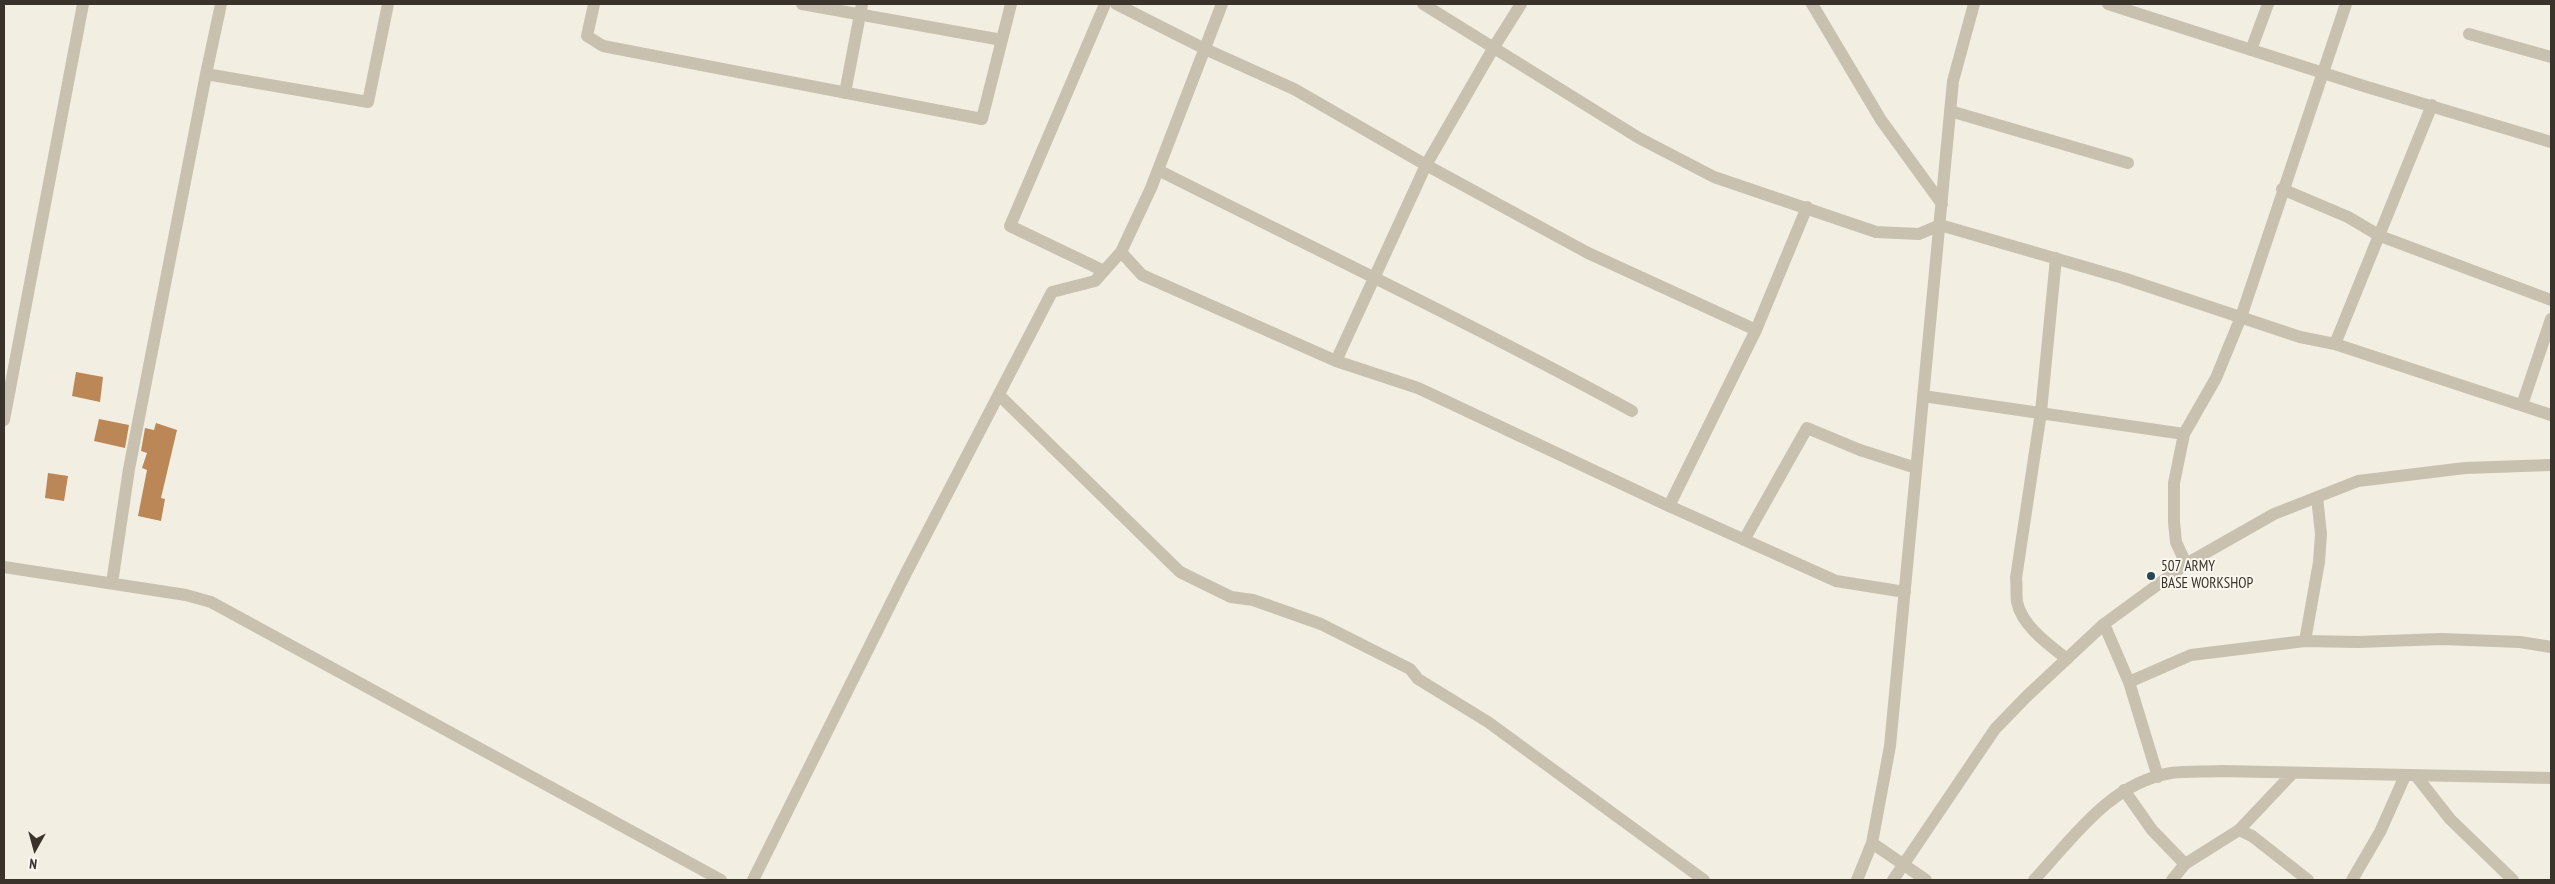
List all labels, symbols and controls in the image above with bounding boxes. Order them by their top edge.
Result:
place label: 507 ARMY BASE WORKSHOP [2161,558,2253,593]
marker: 507 ARMY BASE WORKSHOP [2145,570,2157,582]
north arrow [10,824,60,874]
text: N [28,854,38,873]

